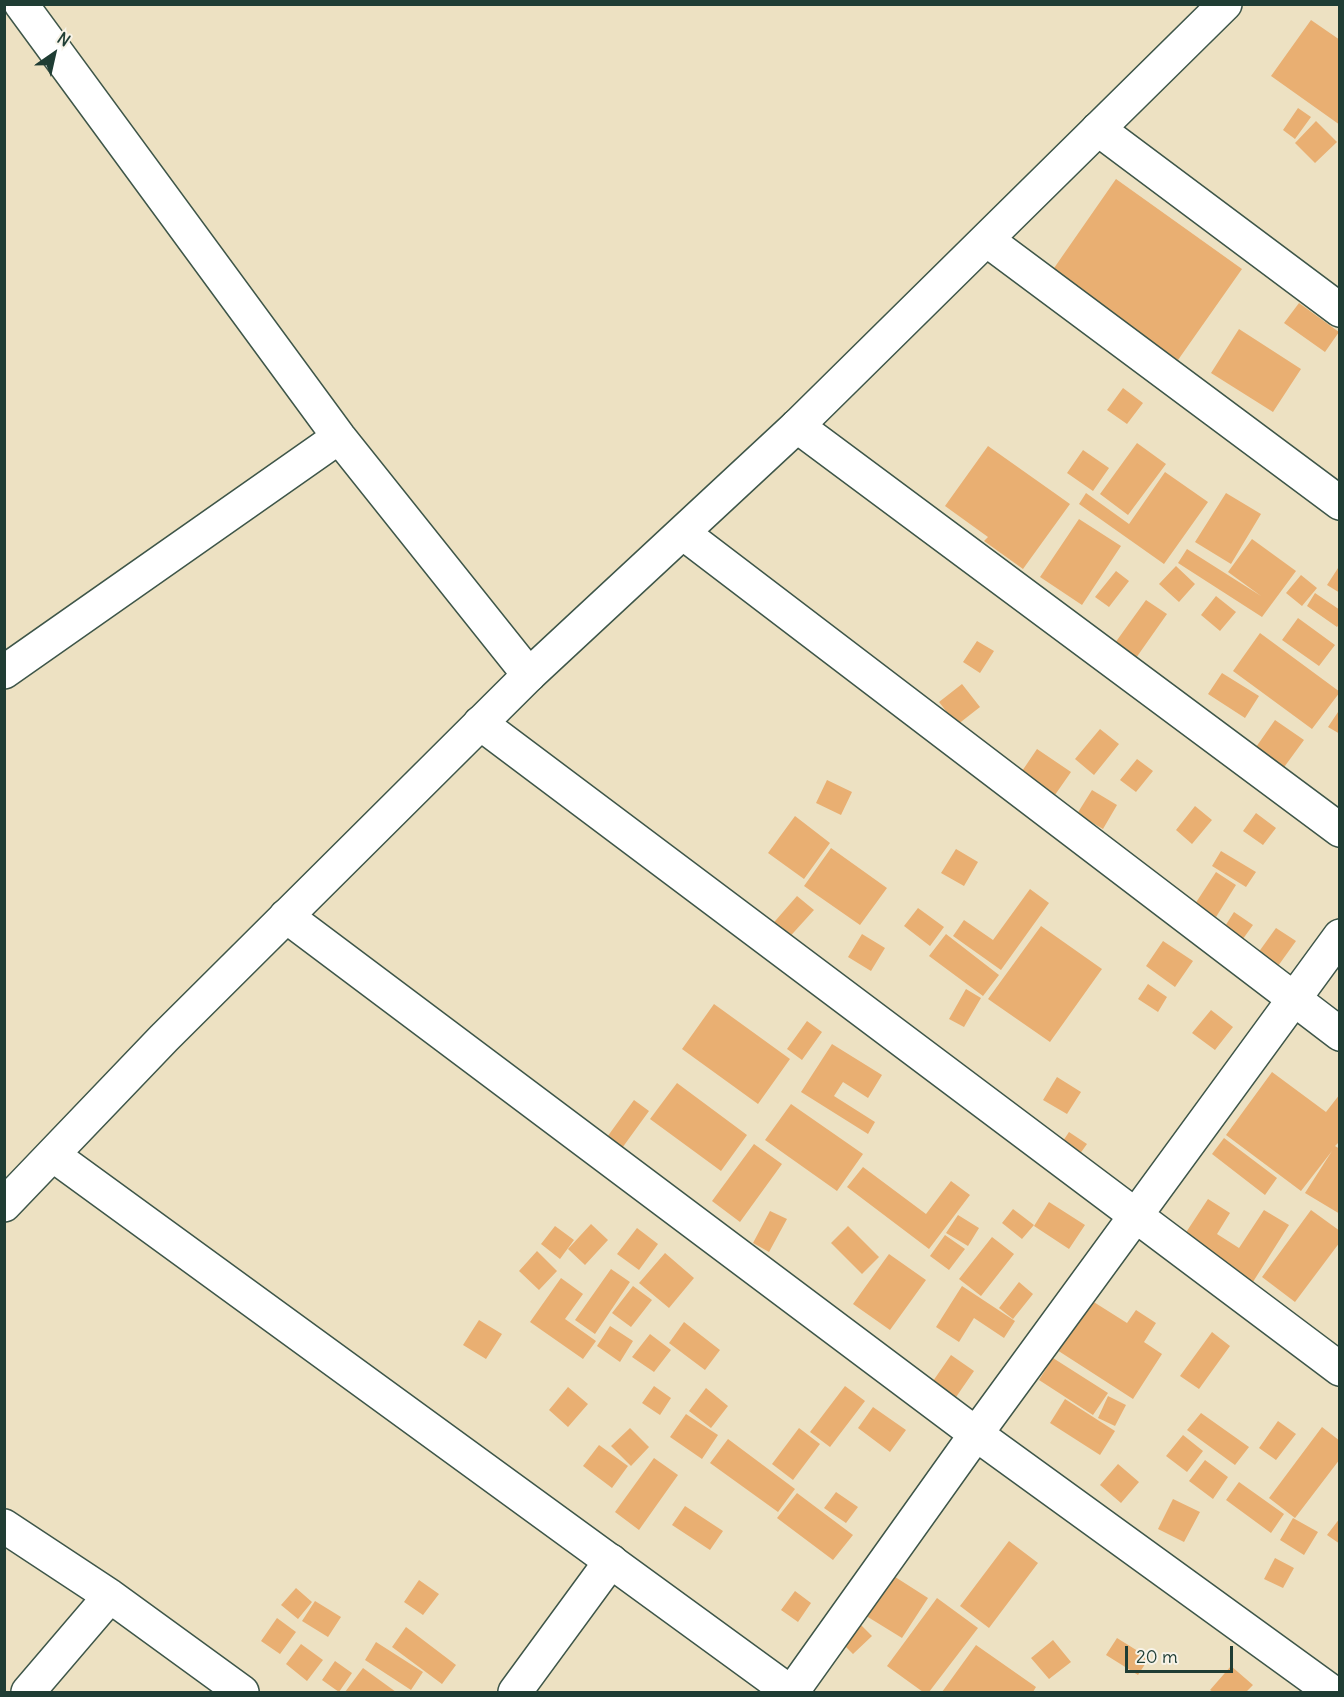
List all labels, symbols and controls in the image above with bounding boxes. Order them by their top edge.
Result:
north arrow [24,24,84,84]
text: N [54,28,74,50]
scale bar [1128,1634,1236,1672]
text: 20 m [1136,1645,1178,1668]

